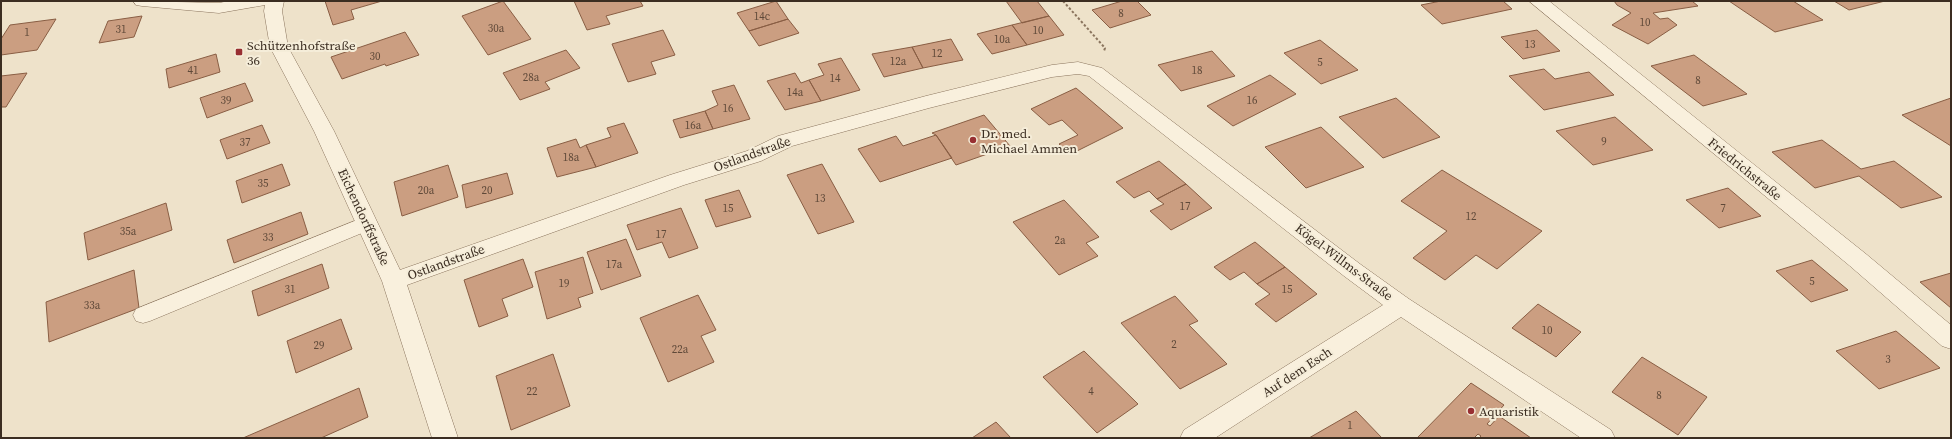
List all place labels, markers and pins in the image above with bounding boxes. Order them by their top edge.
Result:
place label: Schützenhofstraße 36 [247,37,356,69]
marker: Schützenhofstraße 36 [234,47,244,57]
place label: Dr. med. Michael Ammen [981,125,1077,157]
marker: Dr. med. Michael Ammen [968,135,978,145]
place label: Aquaristik [1479,403,1540,420]
marker: Aquaristik [1466,406,1476,416]

